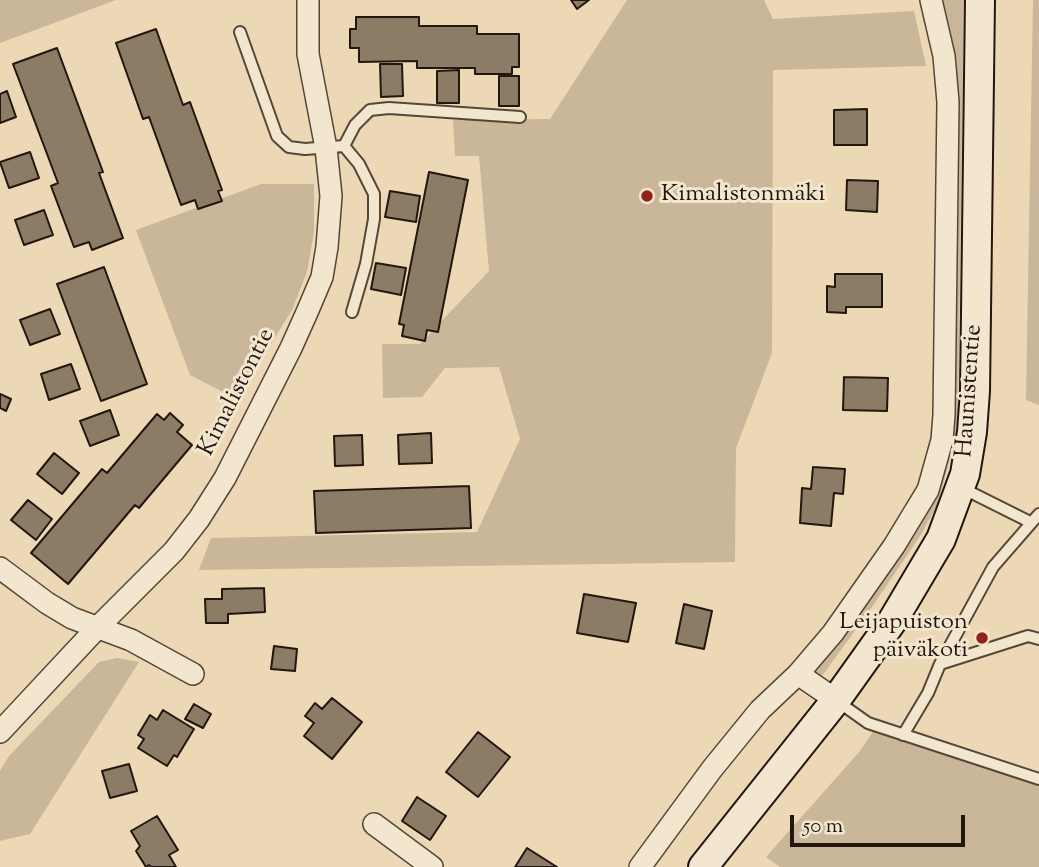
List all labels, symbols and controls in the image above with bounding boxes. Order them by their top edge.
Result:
place label: Kimalistonmäki [661,182,825,210]
marker: Kimalistonmäki [639,188,655,204]
street label: Haunistentie [952,323,990,459]
street label: Kimalistontie [194,324,282,462]
place label: Leijapuiston päiväkoti [839,610,968,666]
marker: Leijapuiston päiväkoti [974,630,990,646]
scale bar [794,800,969,844]
text: 50 m [803,812,843,842]

